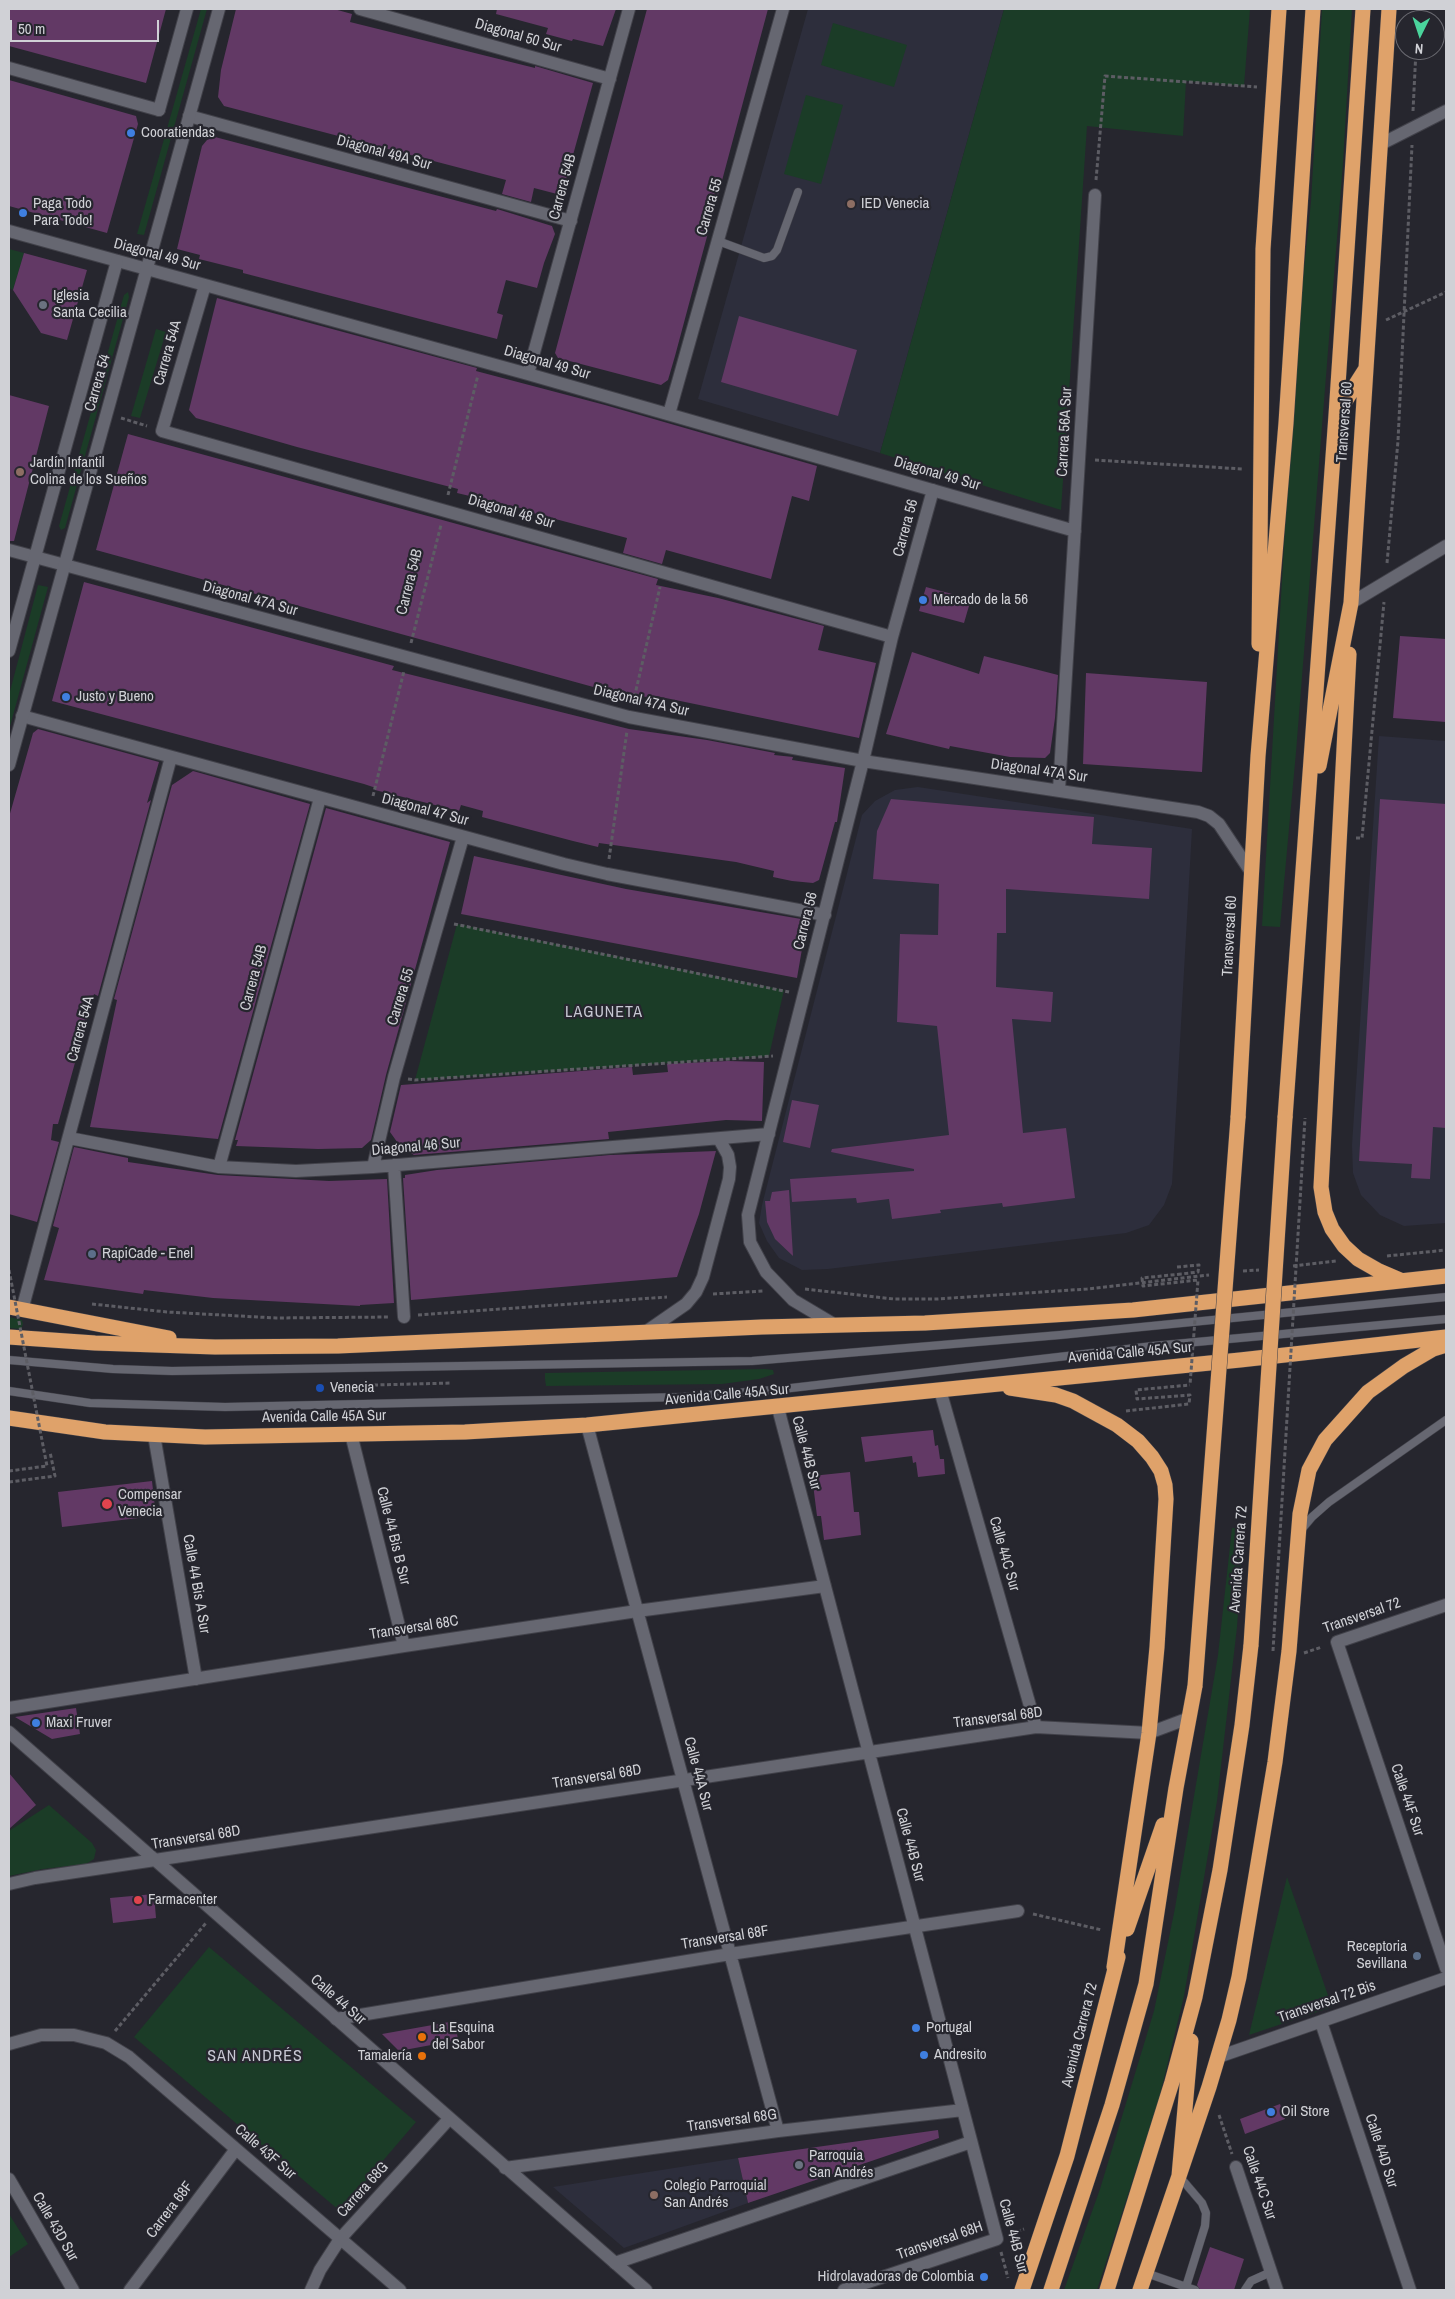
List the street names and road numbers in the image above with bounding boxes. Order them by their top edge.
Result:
street label: Diagonal 50 Sur [473,15,563,57]
street label: Diagonal 49A Sur [335,132,433,174]
street label: Carrera 54B [546,152,580,222]
street label: Carrera 55 [693,176,727,238]
street label: Diagonal 49 Sur [112,235,202,275]
street label: Carrera 54A [150,318,186,388]
street label: Diagonal 49 Sur [502,342,592,384]
street label: Carrera 54 [81,352,115,414]
street label: Transversal 60 [1333,381,1357,463]
street label: Carrera 56A Sur [1054,387,1076,477]
street label: Diagonal 49 Sur [892,453,982,495]
street label: Diagonal 48 Sur [466,491,556,533]
street label: Carrera 56 [890,497,922,559]
street label: Carrera 54B [393,547,427,617]
street label: Diagonal 47A Sur [201,578,299,620]
street label: Diagonal 47A Sur [592,681,690,721]
street label: Diagonal 47A Sur [990,755,1088,787]
street label: Diagonal 47 Sur [380,790,470,830]
street label: Carrera 56 [790,890,822,952]
street label: Transversal 60 [1219,895,1241,977]
street label: Carrera 54B [237,943,271,1013]
street label: Carrera 55 [384,966,418,1028]
street label: Carrera 54A [64,994,98,1064]
street label: Diagonal 46 Sur [371,1134,461,1160]
street label: Avenida Calle 45A Sur [1067,1339,1193,1367]
street label: Avenida Calle 45A Sur [664,1381,790,1409]
street label: Avenida Calle 45A Sur [262,1407,386,1427]
street label: Calle 44B Sur [787,1414,825,1492]
street label: Calle 44 Bis B Sur [372,1485,414,1587]
street label: Avenida Carrera 72 [1226,1505,1252,1613]
street label: Calle 44C Sur [985,1515,1023,1593]
street label: Calle 44 Bis A Sur [178,1533,214,1635]
street label: Transversal 72 [1321,1594,1403,1638]
street label: Transversal 68C [368,1612,460,1644]
street label: Transversal 68D [952,1704,1044,1732]
street label: Calle 44A Sur [679,1735,717,1813]
street label: Transversal 68D [551,1761,643,1793]
street label: Calle 44F Sur [1386,1762,1428,1838]
street label: Calle 44B Sur [891,1806,929,1884]
street label: Transversal 68D [150,1822,242,1854]
street label: Transversal 68F [680,1922,770,1954]
street label: Calle 44 Sur [307,1971,369,2029]
street label: Transversal 72 Bis [1276,1977,1378,2027]
street label: Avenida Carrera 72 [1058,1981,1102,2089]
street label: Transversal 68G [686,2106,778,2136]
street label: Calle 44D Sur [1361,2112,1401,2190]
street label: Calle 43F Sur [231,2121,299,2183]
street label: Calle 44C Sur [1238,2144,1280,2222]
street label: Carrera 68G [333,2159,393,2221]
street label: Carrera 68F [143,2178,197,2242]
street label: Calle 43D Sur [28,2189,82,2265]
street label: Calle 44B Sur [994,2197,1032,2275]
street label: Transversal 68H [895,2218,985,2264]

